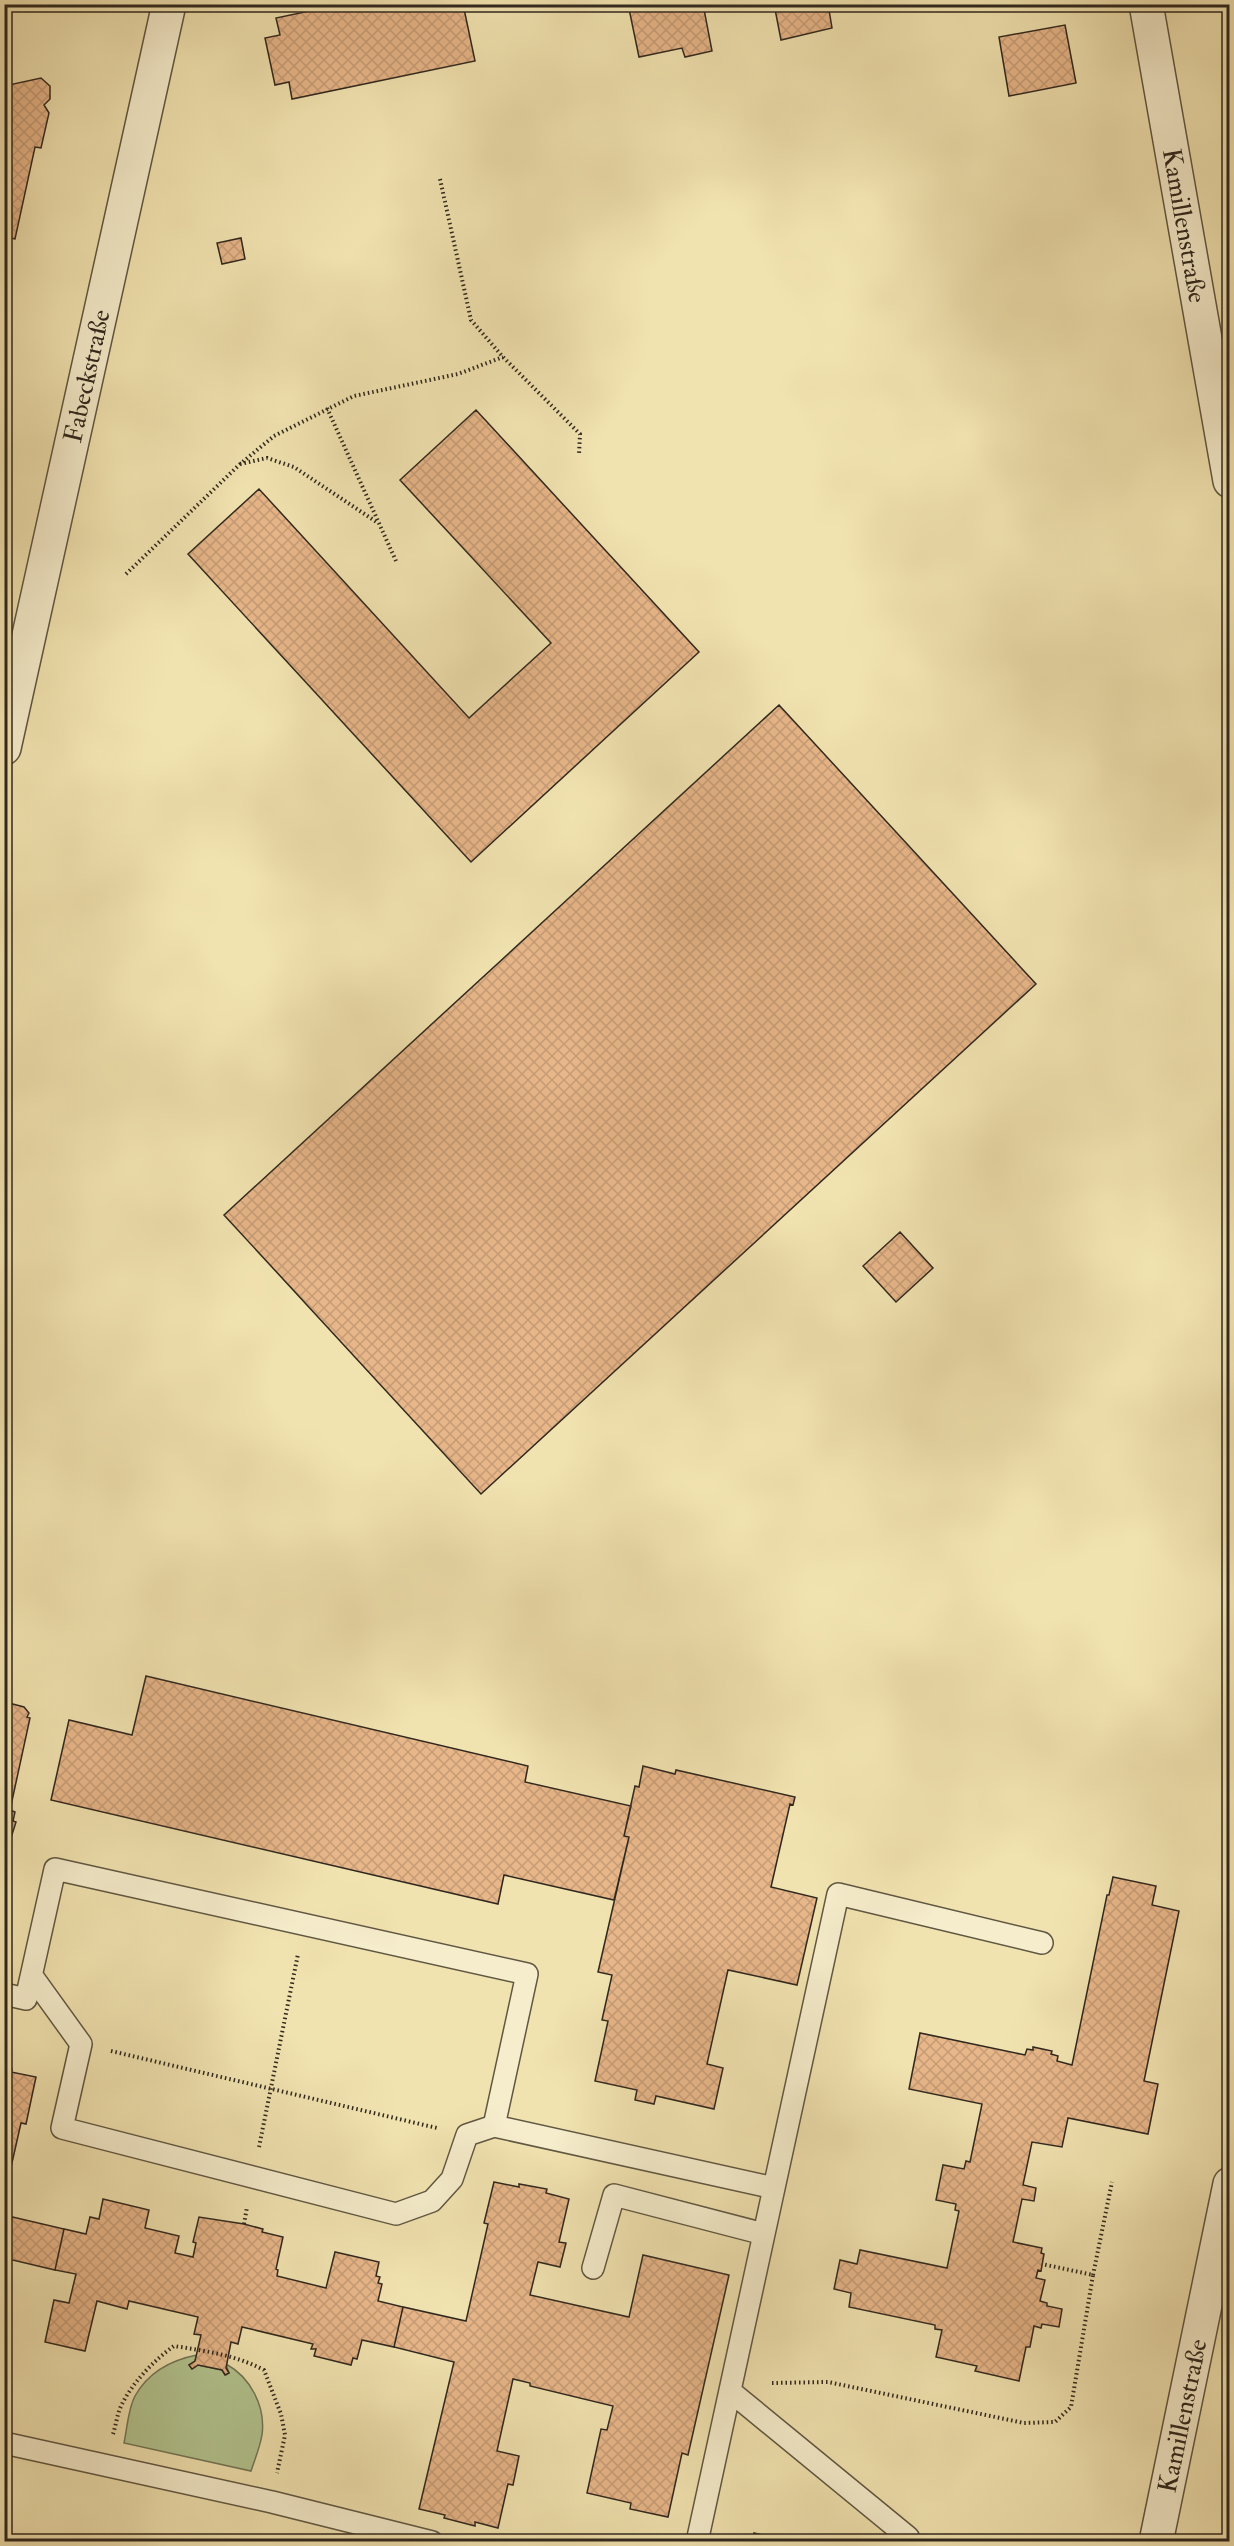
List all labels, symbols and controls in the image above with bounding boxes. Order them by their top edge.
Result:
street label: Kamillenstraße [1155,146,1213,306]
street label: Fabeckstraße [57,307,118,446]
street label: Kamillenstraße [1152,2336,1215,2496]

